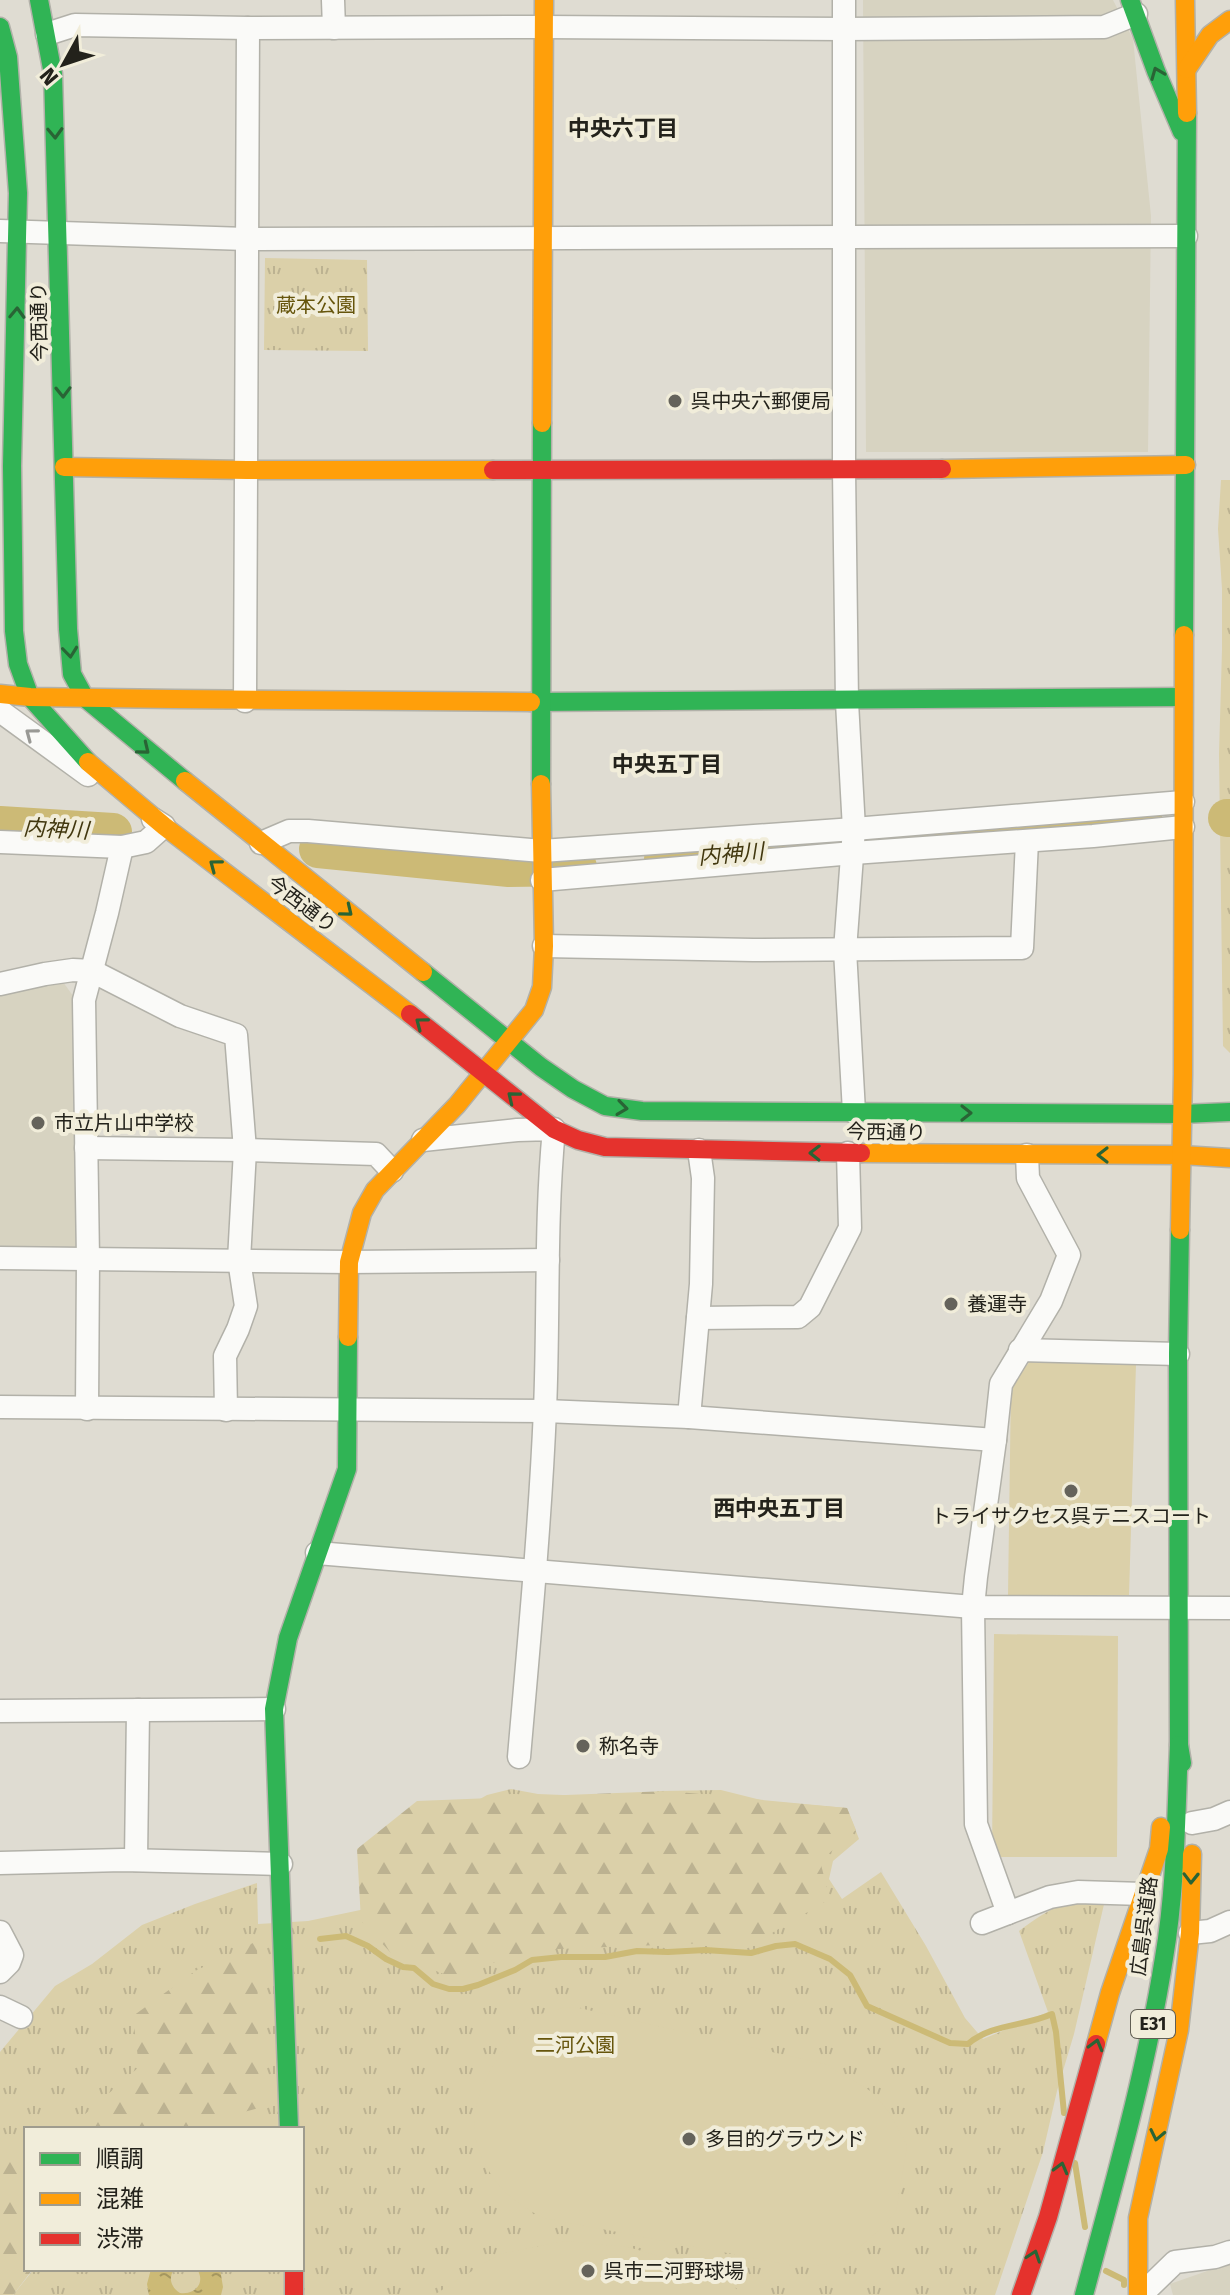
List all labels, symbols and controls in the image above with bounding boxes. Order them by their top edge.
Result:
north arrow [24,24,104,104]
text: N [34,62,64,91]
one-way arrow [1150,67,1167,81]
district label: 中央六丁目 [568,115,678,142]
one-way arrow [47,127,64,140]
street label: 今西通り [26,282,52,362]
park label: 蔵本公園 [276,293,356,317]
one-way arrow [8,306,25,319]
one-way arrow [54,386,71,399]
place label: 呉中央六郵便局 [691,389,831,413]
marker: 呉中央六郵便局 [666,392,684,410]
one-way arrow [62,646,79,659]
one-way arrow [25,729,39,744]
one-way arrow [135,739,150,753]
district label: 中央五丁目 [612,751,722,778]
water label: 内神川 [22,814,92,844]
water label: 内神川 [697,838,767,870]
one-way arrow [209,861,224,875]
street label: 今西通り [263,870,341,938]
one-way arrow [338,901,352,916]
one-way arrow [416,1019,430,1033]
one-way arrow [508,1092,522,1107]
one-way arrow [616,1099,629,1116]
one-way arrow [960,1104,973,1122]
place label: 市立片山中学校 [54,1111,194,1135]
marker: 市立片山中学校 [29,1114,47,1132]
street label: 今西通り [846,1119,926,1145]
one-way arrow [808,1144,821,1161]
one-way arrow [1096,1146,1109,1164]
place label: 養運寺 [967,1292,1027,1316]
marker: 養運寺 [942,1295,960,1313]
marker: トライサクセス呉テニスコート [1062,1482,1080,1500]
district label: 西中央五丁目 [713,1495,845,1522]
place label: トライサクセス呉テニスコート [931,1504,1211,1528]
place label: 称名寺 [599,1734,659,1758]
marker: 称名寺 [574,1737,592,1755]
one-way arrow [1183,1872,1200,1885]
street label: 広島呉道路 [1126,1875,1162,1977]
road number: E31 [1131,2010,1175,2038]
park label: 二河公園 [535,2033,615,2057]
one-way arrow [1087,2038,1104,2052]
legend [24,2127,304,2271]
place label: 多目的グラウンド [705,2127,865,2151]
one-way arrow [1149,2128,1166,2141]
marker: 多目的グラウンド [680,2130,698,2148]
text: 順調 [96,2145,144,2173]
one-way arrow [1052,2162,1069,2176]
text: 混雑 [96,2185,144,2213]
text: 渋滞 [96,2225,144,2253]
one-way arrow [1025,2250,1041,2264]
place label: 呉市二河野球場 [604,2259,744,2283]
marker: 呉市二河野球場 [579,2262,597,2280]

